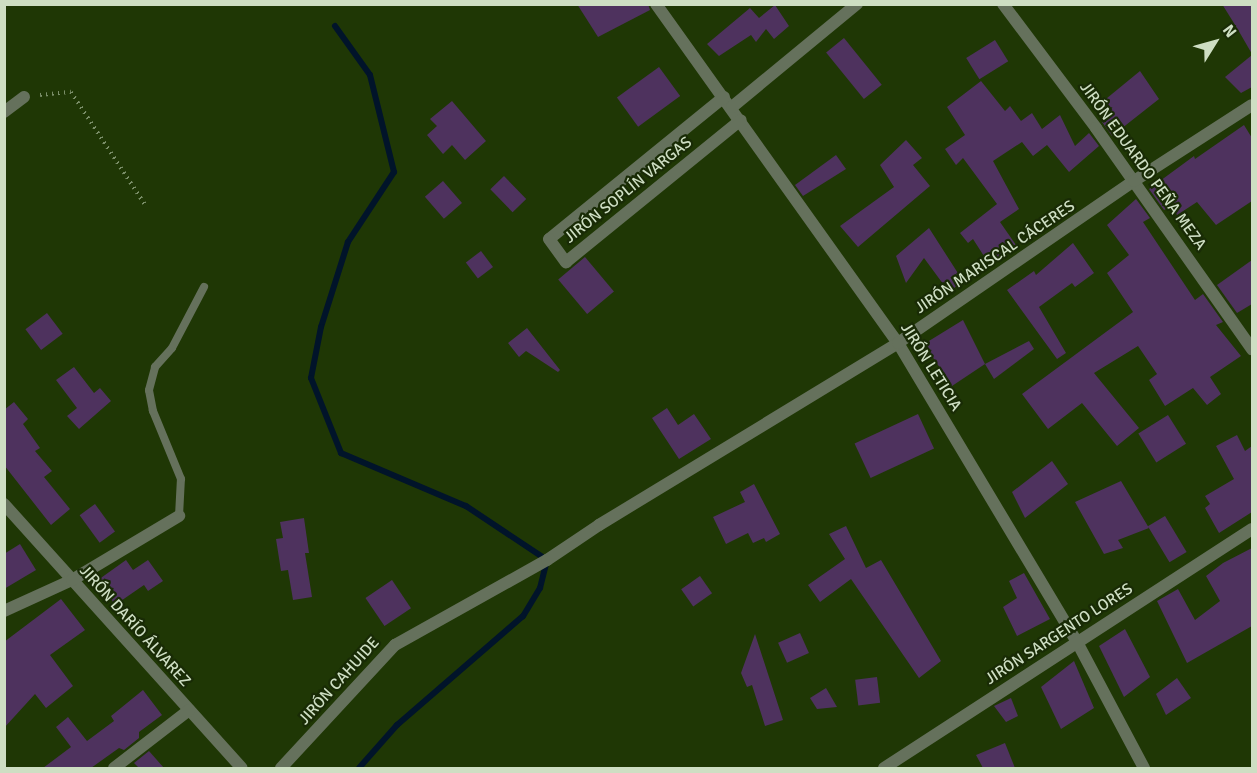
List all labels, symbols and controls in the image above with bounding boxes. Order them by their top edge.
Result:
north arrow [1185,12,1245,72]
text: N [1218,21,1241,42]
street label: JIRÓN EDUARDO PEÑA MEZA [1076,78,1210,254]
street label: JIRÓN SOPLÍN VARGAS [560,133,696,247]
street label: JIRÓN MARISCAL CÁCERES [911,196,1079,318]
street label: JIRÓN LETICIA [896,319,966,415]
street label: JIRÓN DARÍO ÁLVAREZ [75,561,195,691]
street label: JIRÓN SARGENTO LORES [982,579,1136,689]
street label: JIRÓN CAHUIDE [295,633,383,729]

